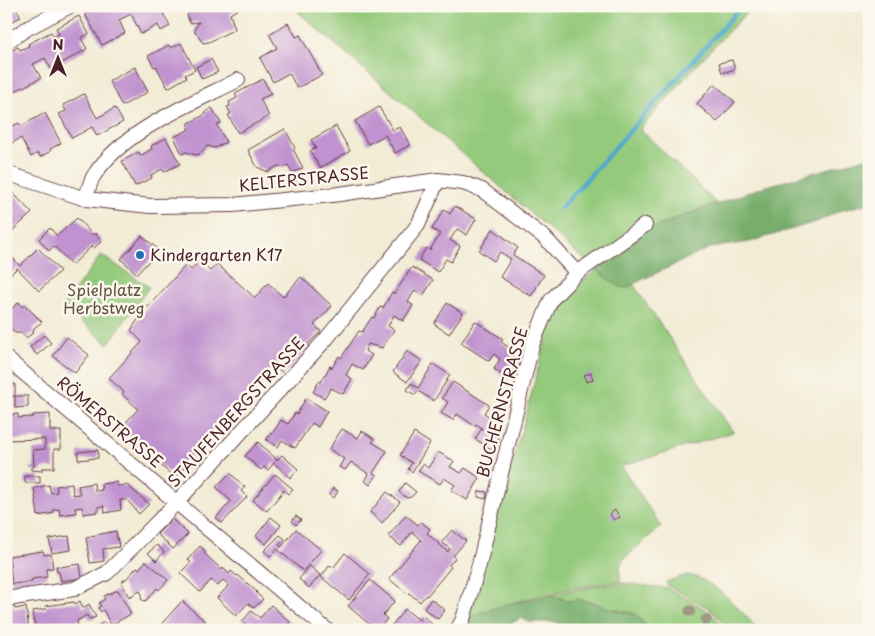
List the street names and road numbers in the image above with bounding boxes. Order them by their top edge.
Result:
street label: KELTERSTRASSE [238,159,370,197]
street label: BUCHERNSTRASSE [469,324,533,480]
street label: STAUFENBERGSTRASSE [161,331,309,492]
street label: RÖMERSTRASSE [52,370,169,473]

